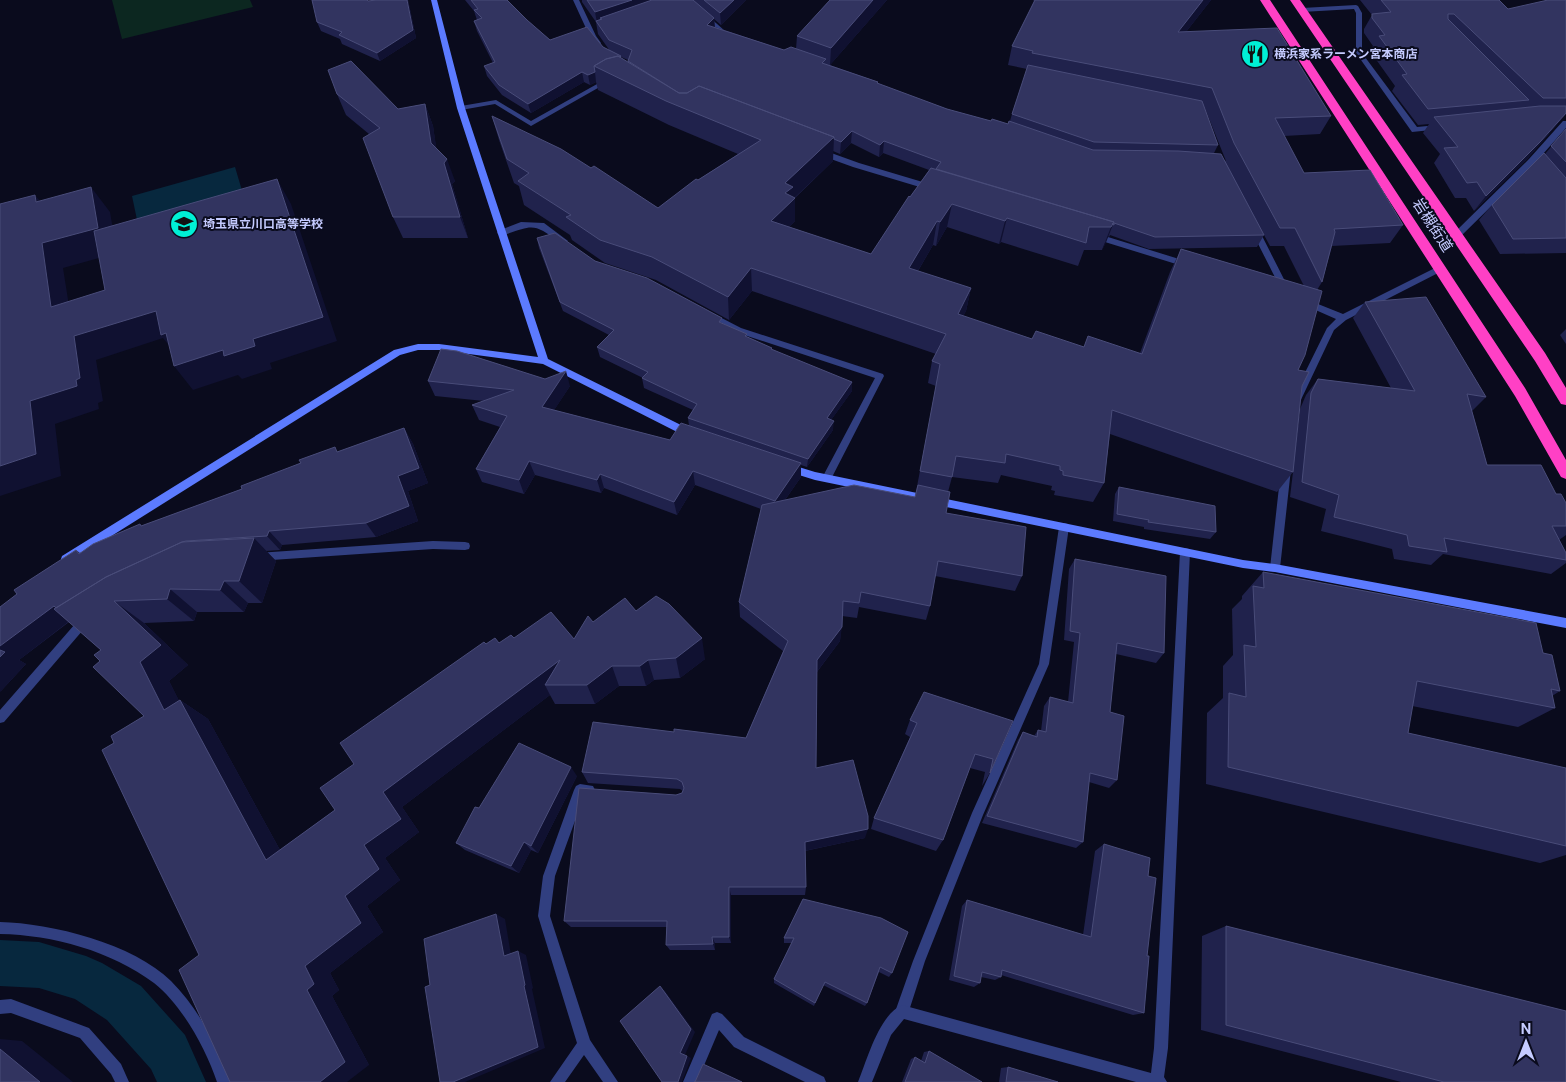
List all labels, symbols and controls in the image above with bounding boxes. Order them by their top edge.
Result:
restaurant icon: 横浜家系ラーメン宮本商店 [1240,39,1270,69]
place label: 横浜家系ラーメン宮本商店 [1274,47,1418,61]
street label: 岩槻街道 [1410,195,1456,255]
school or university icon: 埼玉県立川口高等学校 [169,209,199,239]
place label: 埼玉県立川口高等学校 [203,217,323,231]
north arrow [1501,1017,1551,1067]
text: N [1521,1021,1531,1037]

